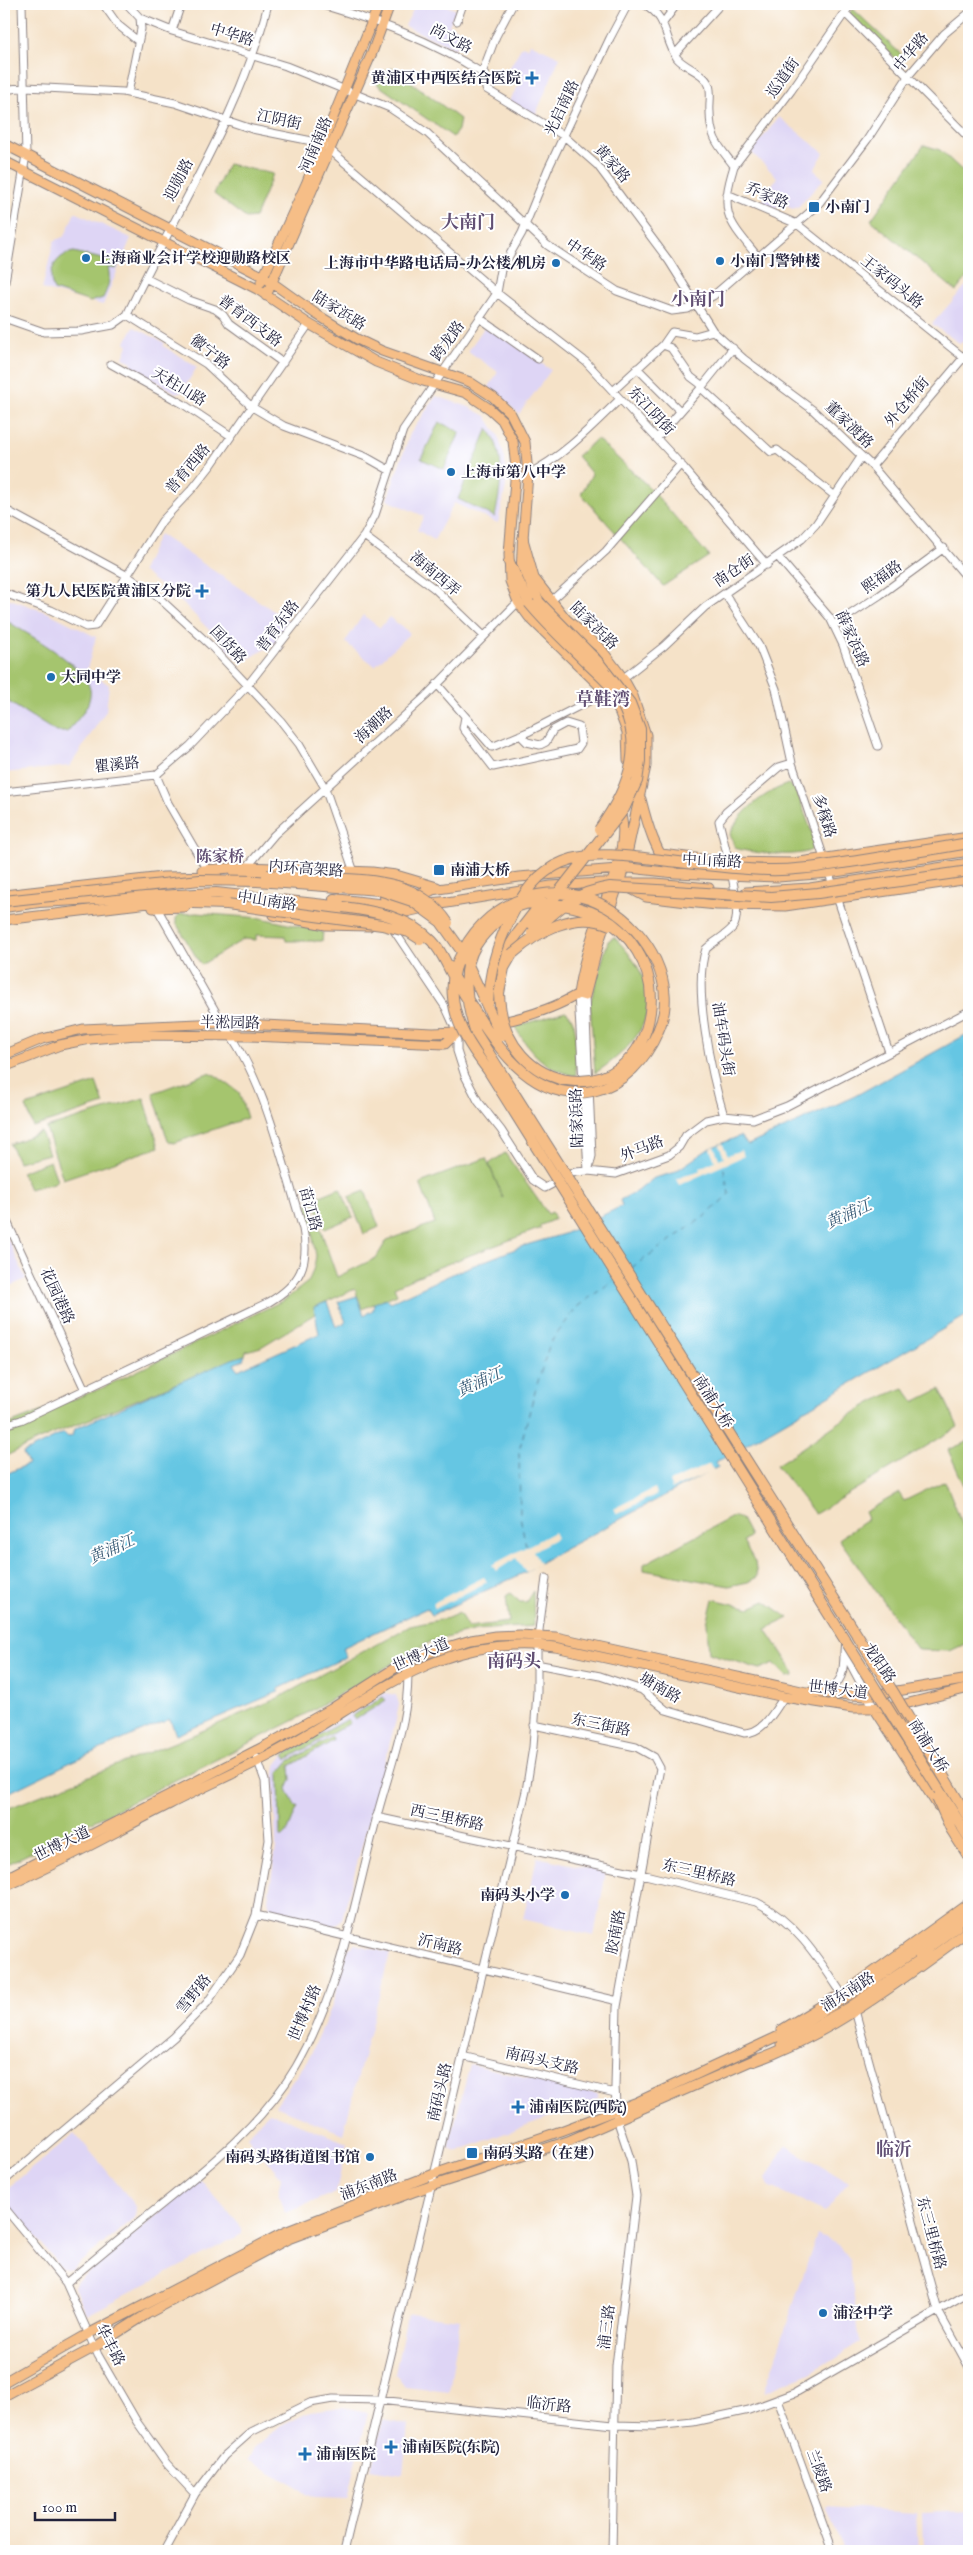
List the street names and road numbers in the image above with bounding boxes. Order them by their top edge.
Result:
street label: 中华路 [208,19,256,51]
street label: 尚文路 [427,20,475,58]
street label: 中华路 [889,29,933,75]
street label: 巡道街 [762,54,804,102]
street label: 光启南路 [541,77,583,139]
street label: 江阴街 [255,106,303,134]
street label: 河南南路 [296,114,336,176]
street label: 黄家路 [590,141,634,187]
street label: 迎勋路 [160,156,198,204]
street label: 乔家路 [743,178,791,214]
street label: 中华路 [562,235,610,275]
street label: 王家码头路 [857,251,927,313]
street label: 陆家浜路 [309,287,369,335]
street label: 普育西支路 [214,291,286,351]
street label: 跨龙路 [427,317,469,365]
street label: 徽宁路 [186,331,234,373]
street label: 天柱山路 [148,363,210,411]
street label: 外仓桥街 [880,373,934,431]
street label: 东江阴街 [624,383,678,439]
street label: 董家渡路 [821,397,877,453]
street label: 普育西路 [161,440,215,498]
street label: 海南西弄 [406,547,464,601]
street label: 南仓街 [710,551,758,591]
street label: 熙福路 [858,556,906,598]
street label: 普育东路 [252,596,304,656]
street label: 陆家浜路 [566,598,622,654]
street label: 薛家浜路 [831,608,873,670]
street label: 国货路 [206,622,250,668]
street label: 海潮路 [351,703,397,747]
street label: 瞿溪路 [94,753,140,777]
street label: 多稼路 [808,792,840,840]
street label: 中山南路 [682,850,742,872]
street label: 内环高架路 [268,857,344,881]
street label: 中山南路 [236,887,298,915]
street label: 油车码头街 [708,1000,738,1078]
street label: 半淞园路 [200,1013,260,1033]
street label: 陆家浜路 [566,1088,588,1148]
street label: 外马路 [618,1132,666,1166]
street label: 苗江路 [295,1185,325,1233]
street label: 花园港路 [36,1265,78,1327]
street label: 南浦大桥 [689,1372,737,1432]
street label: 世博大道 [390,1634,452,1676]
street label: 龙阳路 [858,1639,900,1687]
street label: 塘南路 [636,1669,684,1707]
street label: 世博大道 [807,1677,869,1703]
street label: 东三街路 [570,1709,632,1741]
street label: 南浦大桥 [904,1716,952,1776]
street label: 西三里桥路 [408,1801,486,1835]
street label: 世博大道 [31,1822,93,1866]
street label: 东三里桥路 [660,1855,738,1891]
street label: 胶南路 [602,1908,630,1956]
street label: 沂南路 [416,1930,464,1960]
street label: 浦东南路 [818,1968,878,2016]
street label: 雪野路 [172,1971,216,2017]
street label: 世博村路 [285,1982,325,2044]
street label: 南码头支路 [503,2043,581,2079]
street label: 南码头路 [424,2061,456,2123]
street label: 浦东南路 [338,2165,400,2205]
street label: 东三里桥路 [912,2194,950,2272]
street label: 浦三路 [595,2304,619,2350]
street label: 华丰路 [91,2321,129,2369]
street label: 临沂路 [526,2393,572,2417]
street label: 兰陵路 [802,2447,836,2495]

